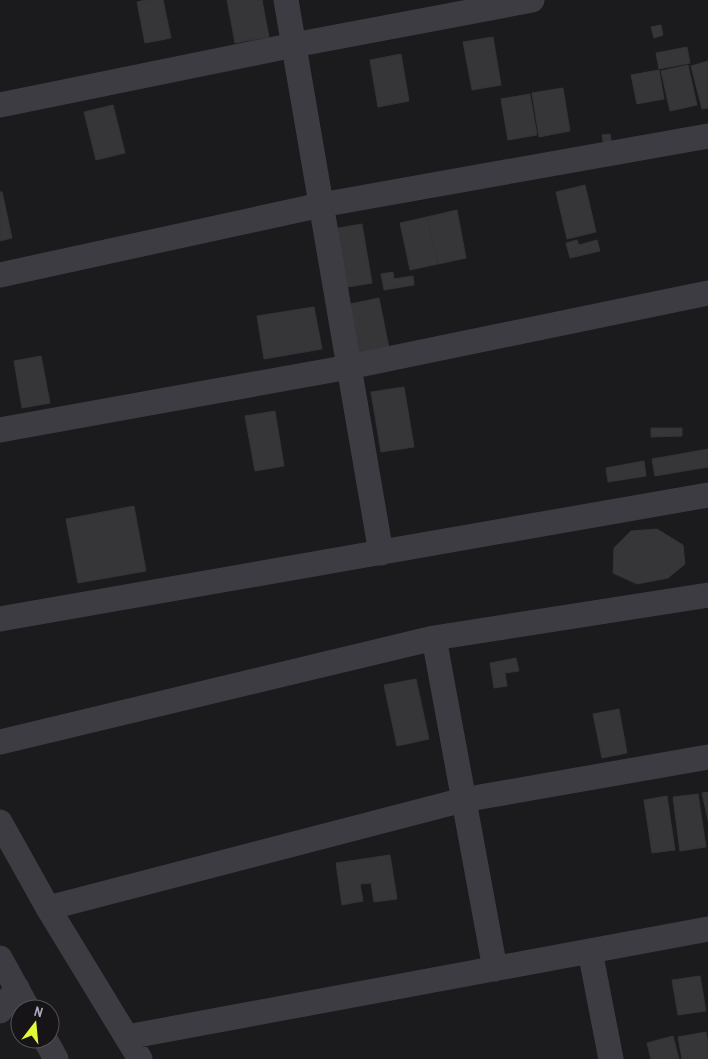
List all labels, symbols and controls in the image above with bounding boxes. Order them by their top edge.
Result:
north arrow [10,999,60,1049]
text: N [32,1002,45,1021]

